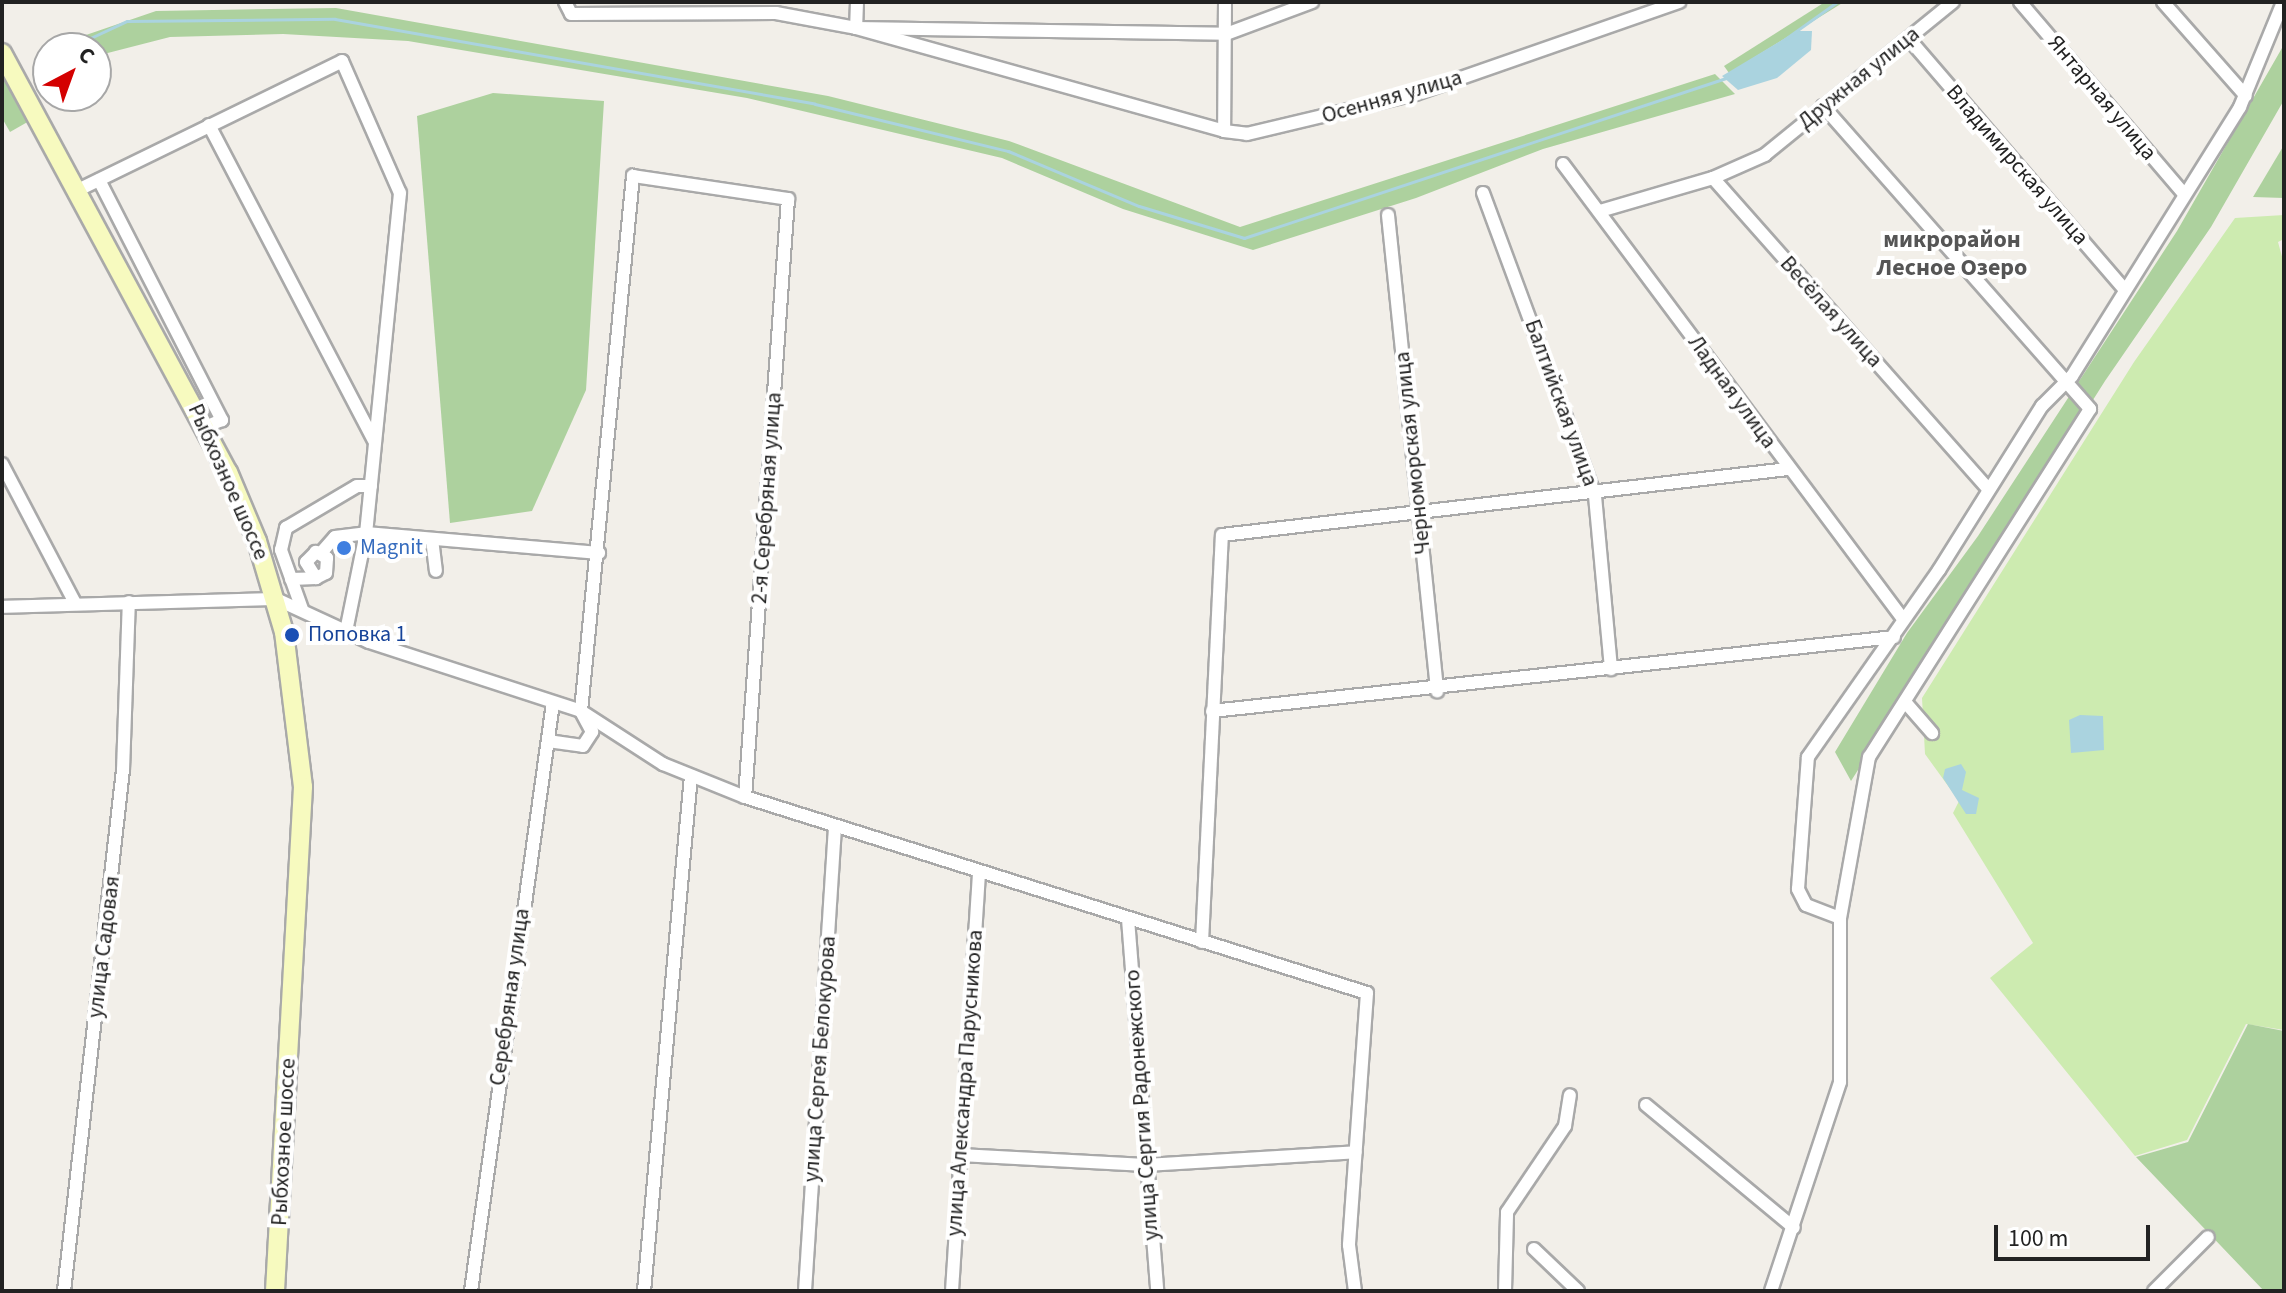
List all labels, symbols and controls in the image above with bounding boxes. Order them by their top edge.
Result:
street label: Дружная улица [1793,21,1925,135]
street label: Янтарная улица [2042,30,2162,166]
north arrow [32,32,112,112]
text: С [71,39,102,72]
street label: Осенняя улица [1319,64,1465,130]
street label: Владимирская улица [1940,80,2094,250]
district label: микрорайон Лесное Озеро [1877,226,2027,282]
street label: Весёлая улица [1774,251,1888,373]
street label: Балтийская улица [1519,316,1603,490]
street label: Ладная улица [1682,330,1782,454]
street label: Черноморская улица [1389,350,1437,556]
street label: 2-я Серебряная улица [746,391,788,605]
street label: Рыбхозное шоссе [182,400,274,564]
place label: Magnit [360,535,423,561]
marker: Magnit [335,539,353,557]
place label: Поповка 1 [308,622,406,648]
marker: Поповка 1 [283,626,301,644]
street label: улица Садовая [82,874,126,1020]
street label: Серебряная улица [484,907,536,1087]
street label: улица Александра Парусникова [941,929,989,1237]
street label: улица Сергея Белокурова [798,935,842,1183]
street label: улица Сергия Радонежского [1119,969,1165,1241]
street label: Рыбхозное шоссе [266,1057,302,1227]
scale bar [1998,1209,2154,1259]
text: 100 m [2008,1221,2068,1256]

